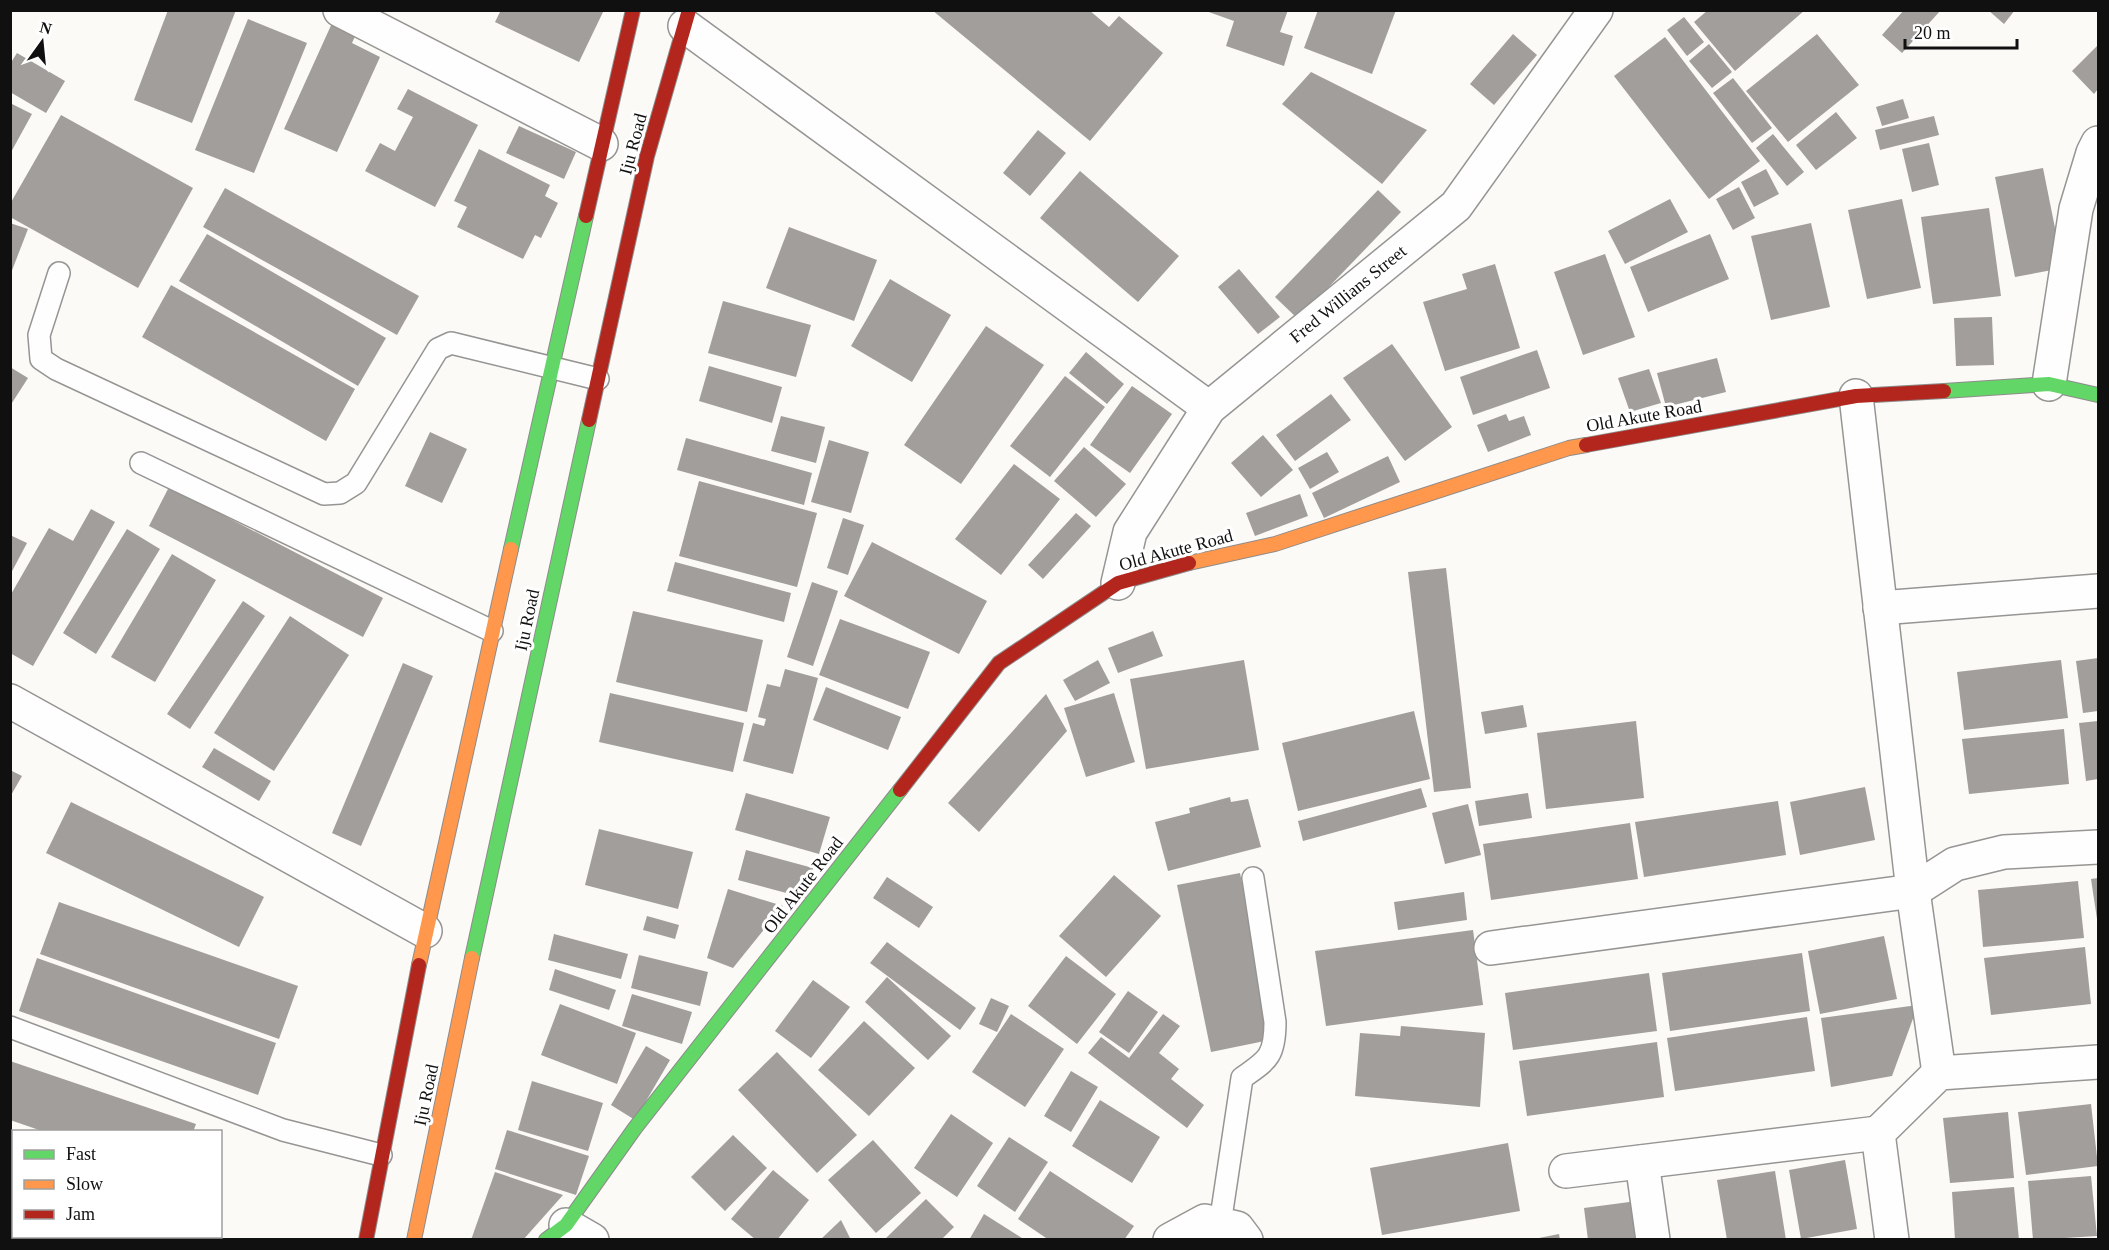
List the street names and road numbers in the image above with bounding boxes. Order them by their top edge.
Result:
street label: Iju Road [615,111,651,177]
street label: Fred Willians Street [1286,241,1410,347]
street label: Old Akute Road [1585,396,1703,436]
street label: Old Akute Road [1117,525,1235,575]
street label: Iju Road [511,587,543,653]
street label: Old Akute Road [759,833,847,937]
street label: Iju Road [410,1062,442,1128]

